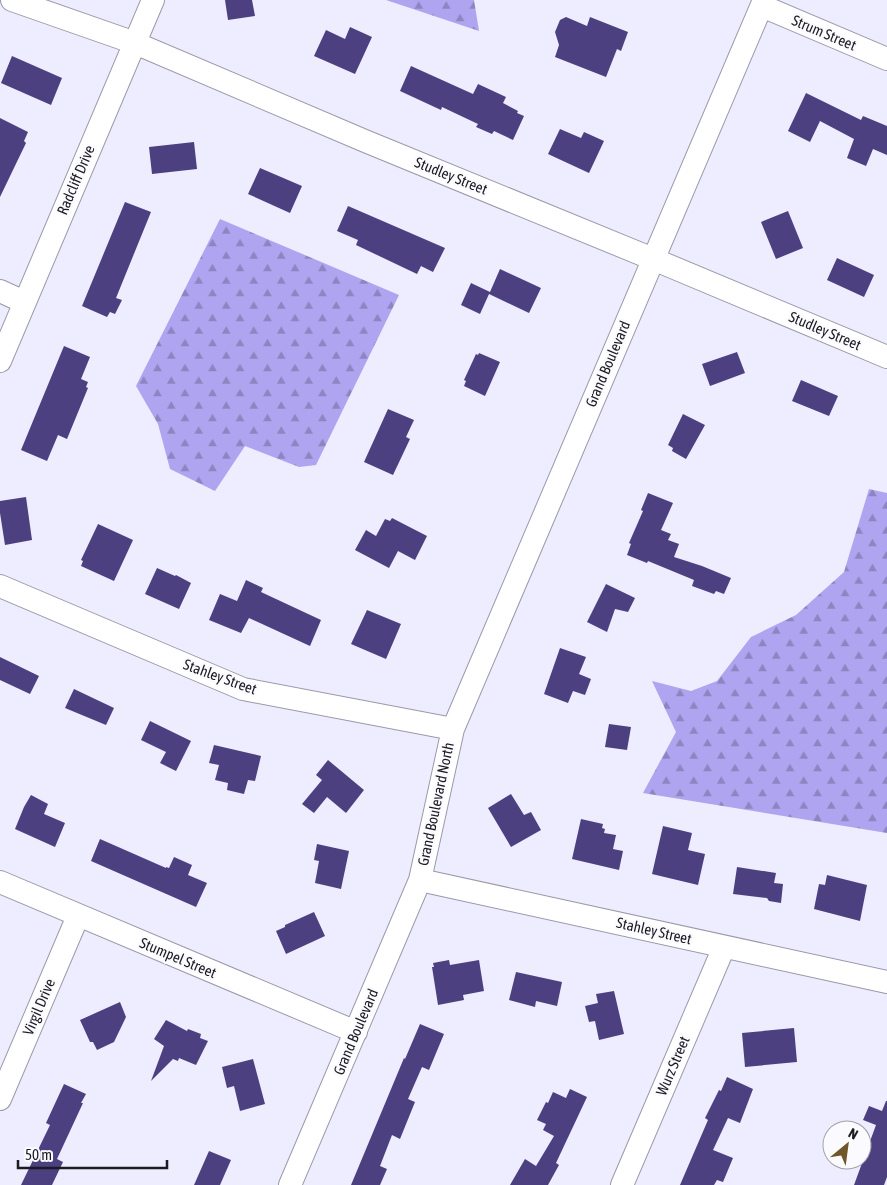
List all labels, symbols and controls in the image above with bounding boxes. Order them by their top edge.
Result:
street label: Strum Street [790,11,859,54]
street label: Radcliff Drive [53,142,98,217]
street label: Studley Street [412,153,490,198]
street label: Studley Street [787,308,864,353]
street label: Grand Boulevard [582,318,633,409]
street label: Stahley Street [181,655,259,698]
street label: Grand Boulevard North [414,741,457,867]
street label: Stahley Street [615,914,693,947]
street label: Stumpel Street [137,934,219,981]
street label: Virgil Drive [19,976,58,1038]
street label: Grand Boulevard [330,986,381,1077]
street label: Wurz Street [652,1034,693,1098]
north arrow [822,1120,872,1170]
text: N [846,1125,861,1143]
scale bar [18,1138,166,1170]
text: 50 m [25,1146,52,1163]

